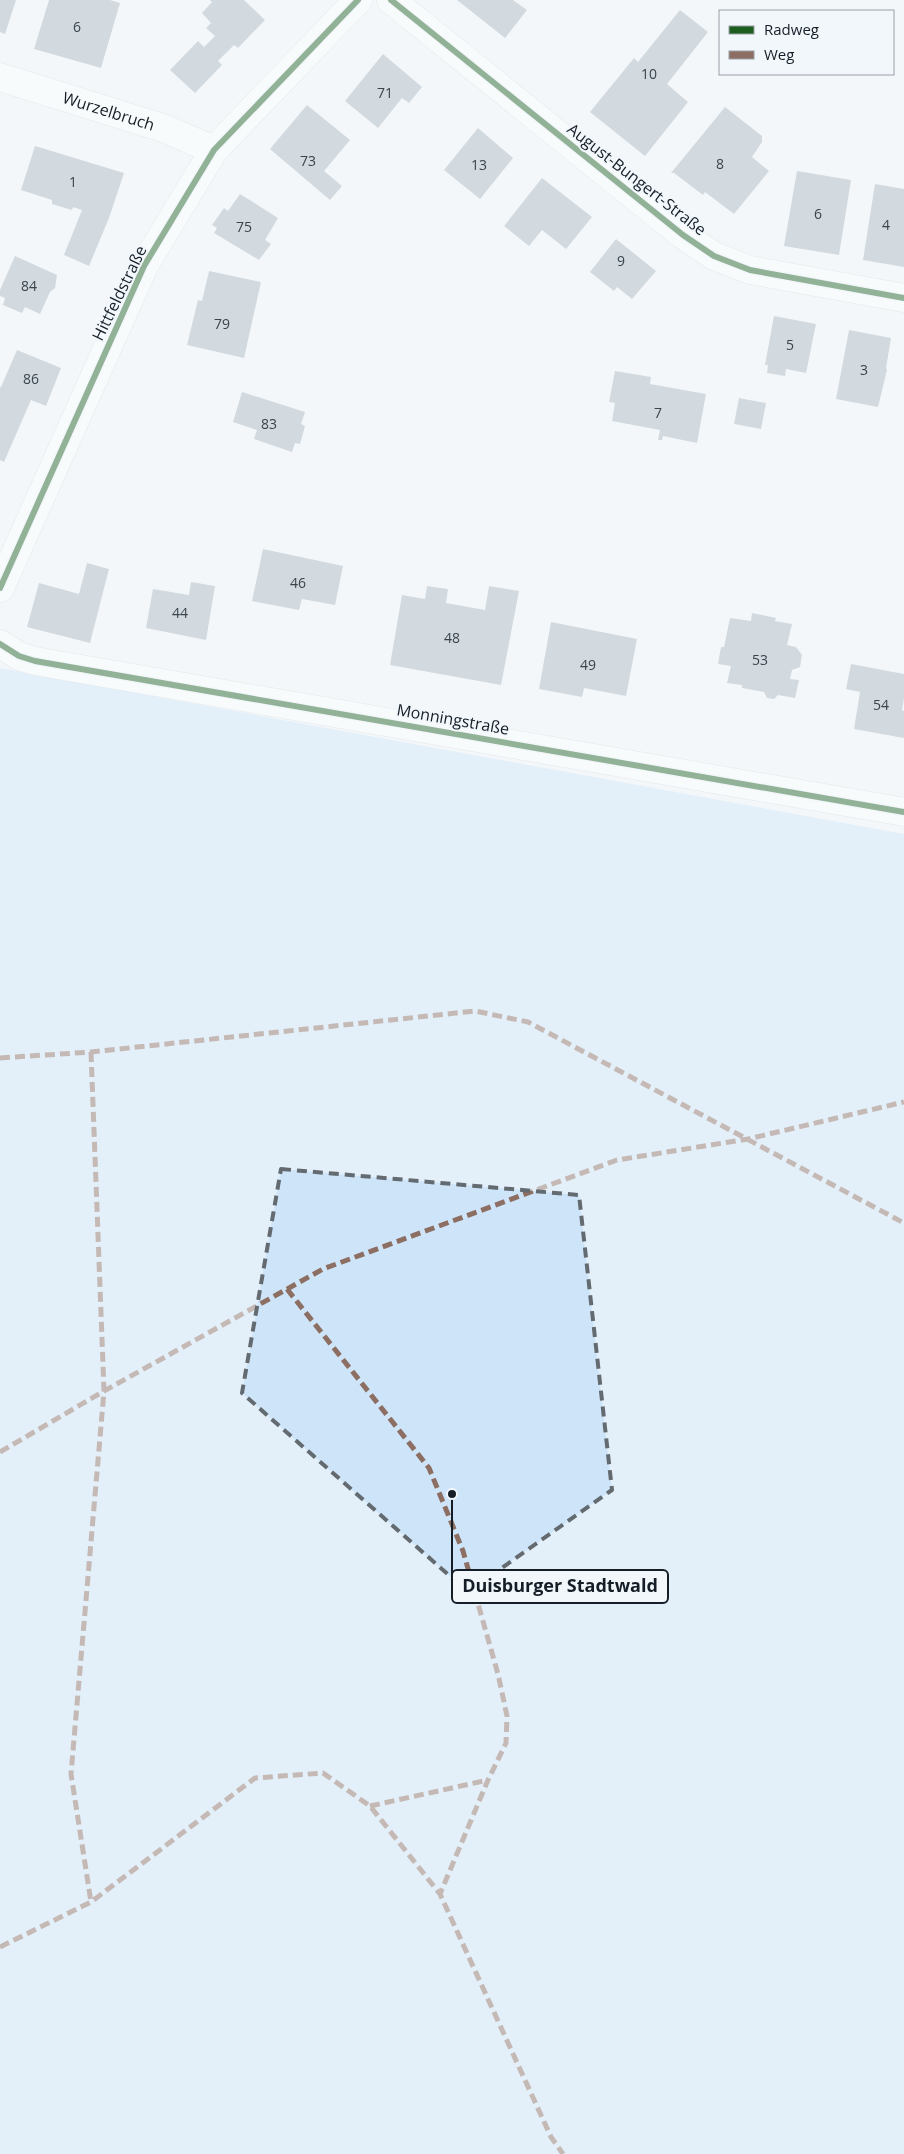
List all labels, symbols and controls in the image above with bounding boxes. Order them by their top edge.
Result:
legend [719,10,894,75]
house number: 6 [73,17,81,36]
text: Radweg [764,19,819,39]
text: Weg [764,44,794,64]
house number: 10 [641,64,657,83]
house number: 71 [377,83,393,102]
street label: Wurzelbruch [60,86,158,136]
street label: August-Bungert-Straße [563,118,711,240]
house number: 73 [300,151,316,170]
house number: 8 [716,154,724,173]
house number: 13 [471,155,487,174]
house number: 1 [69,172,77,191]
house number: 6 [814,204,822,223]
house number: 4 [882,215,890,234]
house number: 75 [236,217,252,236]
street label: Hittfeldstraße [87,242,152,344]
house number: 9 [617,251,625,270]
house number: 84 [21,276,37,295]
house number: 79 [214,314,230,333]
house number: 5 [786,335,794,354]
house number: 3 [860,360,868,379]
house number: 86 [23,369,39,388]
house number: 7 [654,403,662,422]
house number: 83 [261,414,277,433]
house number: 46 [290,573,306,592]
house number: 44 [172,603,188,622]
house number: 48 [444,628,460,647]
house number: 53 [752,650,768,669]
house number: 49 [580,655,596,674]
house number: 54 [873,695,889,714]
street label: Monningstraße [395,698,511,740]
callout: Duisburger Stadtwald [452,1570,668,1603]
text: Duisburger Stadtwald [462,1573,658,1597]

